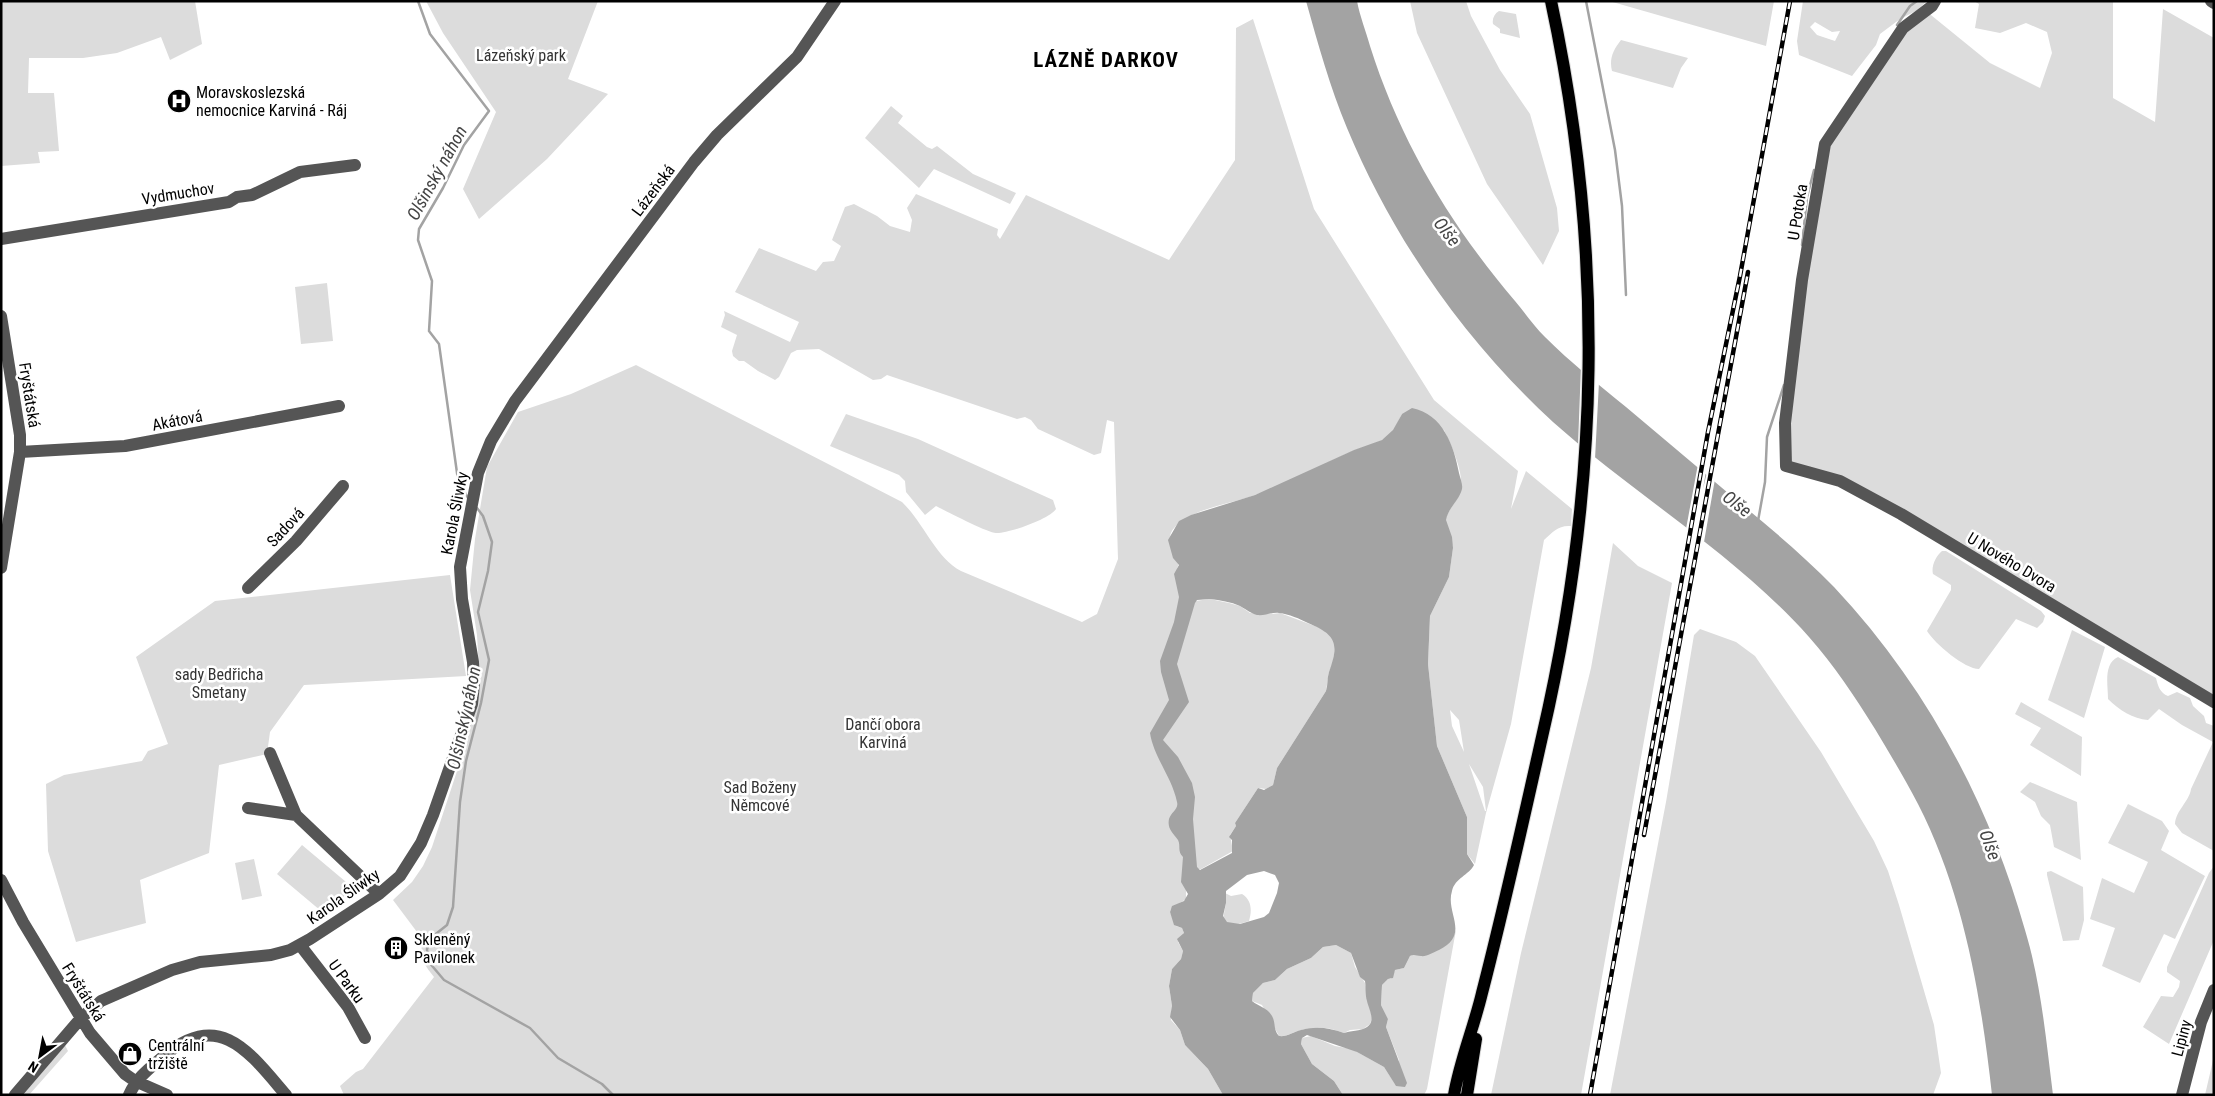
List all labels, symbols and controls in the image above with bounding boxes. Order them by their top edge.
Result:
park label: Lázeňský park [476,46,567,65]
district label: LÁZNĚ DARKOV [1033,48,1179,72]
place label: Moravskoslezská nemocnice Karviná - Ráj [196,83,347,120]
hospital icon: Moravskoslezská nemocnice Karviná - Ráj [166,88,192,114]
water label: Olšinský náhon [402,122,471,224]
street label: Lázeňská [628,161,679,220]
street label: Vydmuchov [141,178,216,209]
street label: U Potoka [1784,182,1811,242]
water label: Olše [1430,213,1465,250]
street label: Fryštátská [15,361,44,429]
street label: Akátová [150,406,204,435]
street label: Karola Śliwky [437,470,472,556]
water label: Olše [1719,486,1756,521]
street label: Sadová [263,504,308,551]
street label: U Nového Dvora [1964,528,2060,596]
park label: sady Bedřicha Smetany [175,665,263,702]
water label: Olšinský náhon [442,665,485,771]
park label: Dančí obora Karviná [845,715,921,752]
park label: Sad Boženy Němcové [723,778,797,815]
water label: Olše [1975,827,2006,863]
street label: Karola Śliwky [303,864,383,928]
place label: Skleněný Pavilonek [414,930,476,967]
building icon: Skleněný Pavilonek [383,935,409,961]
street label: U Parku [325,956,369,1007]
street label: Fryštátská [58,959,109,1025]
street label: Lipiny [2167,1017,2196,1059]
north arrow [15,1031,65,1081]
place label: Centrální tržiště [148,1036,206,1073]
shop icon: Centrální tržiště [117,1041,143,1067]
text: N [25,1058,41,1076]

